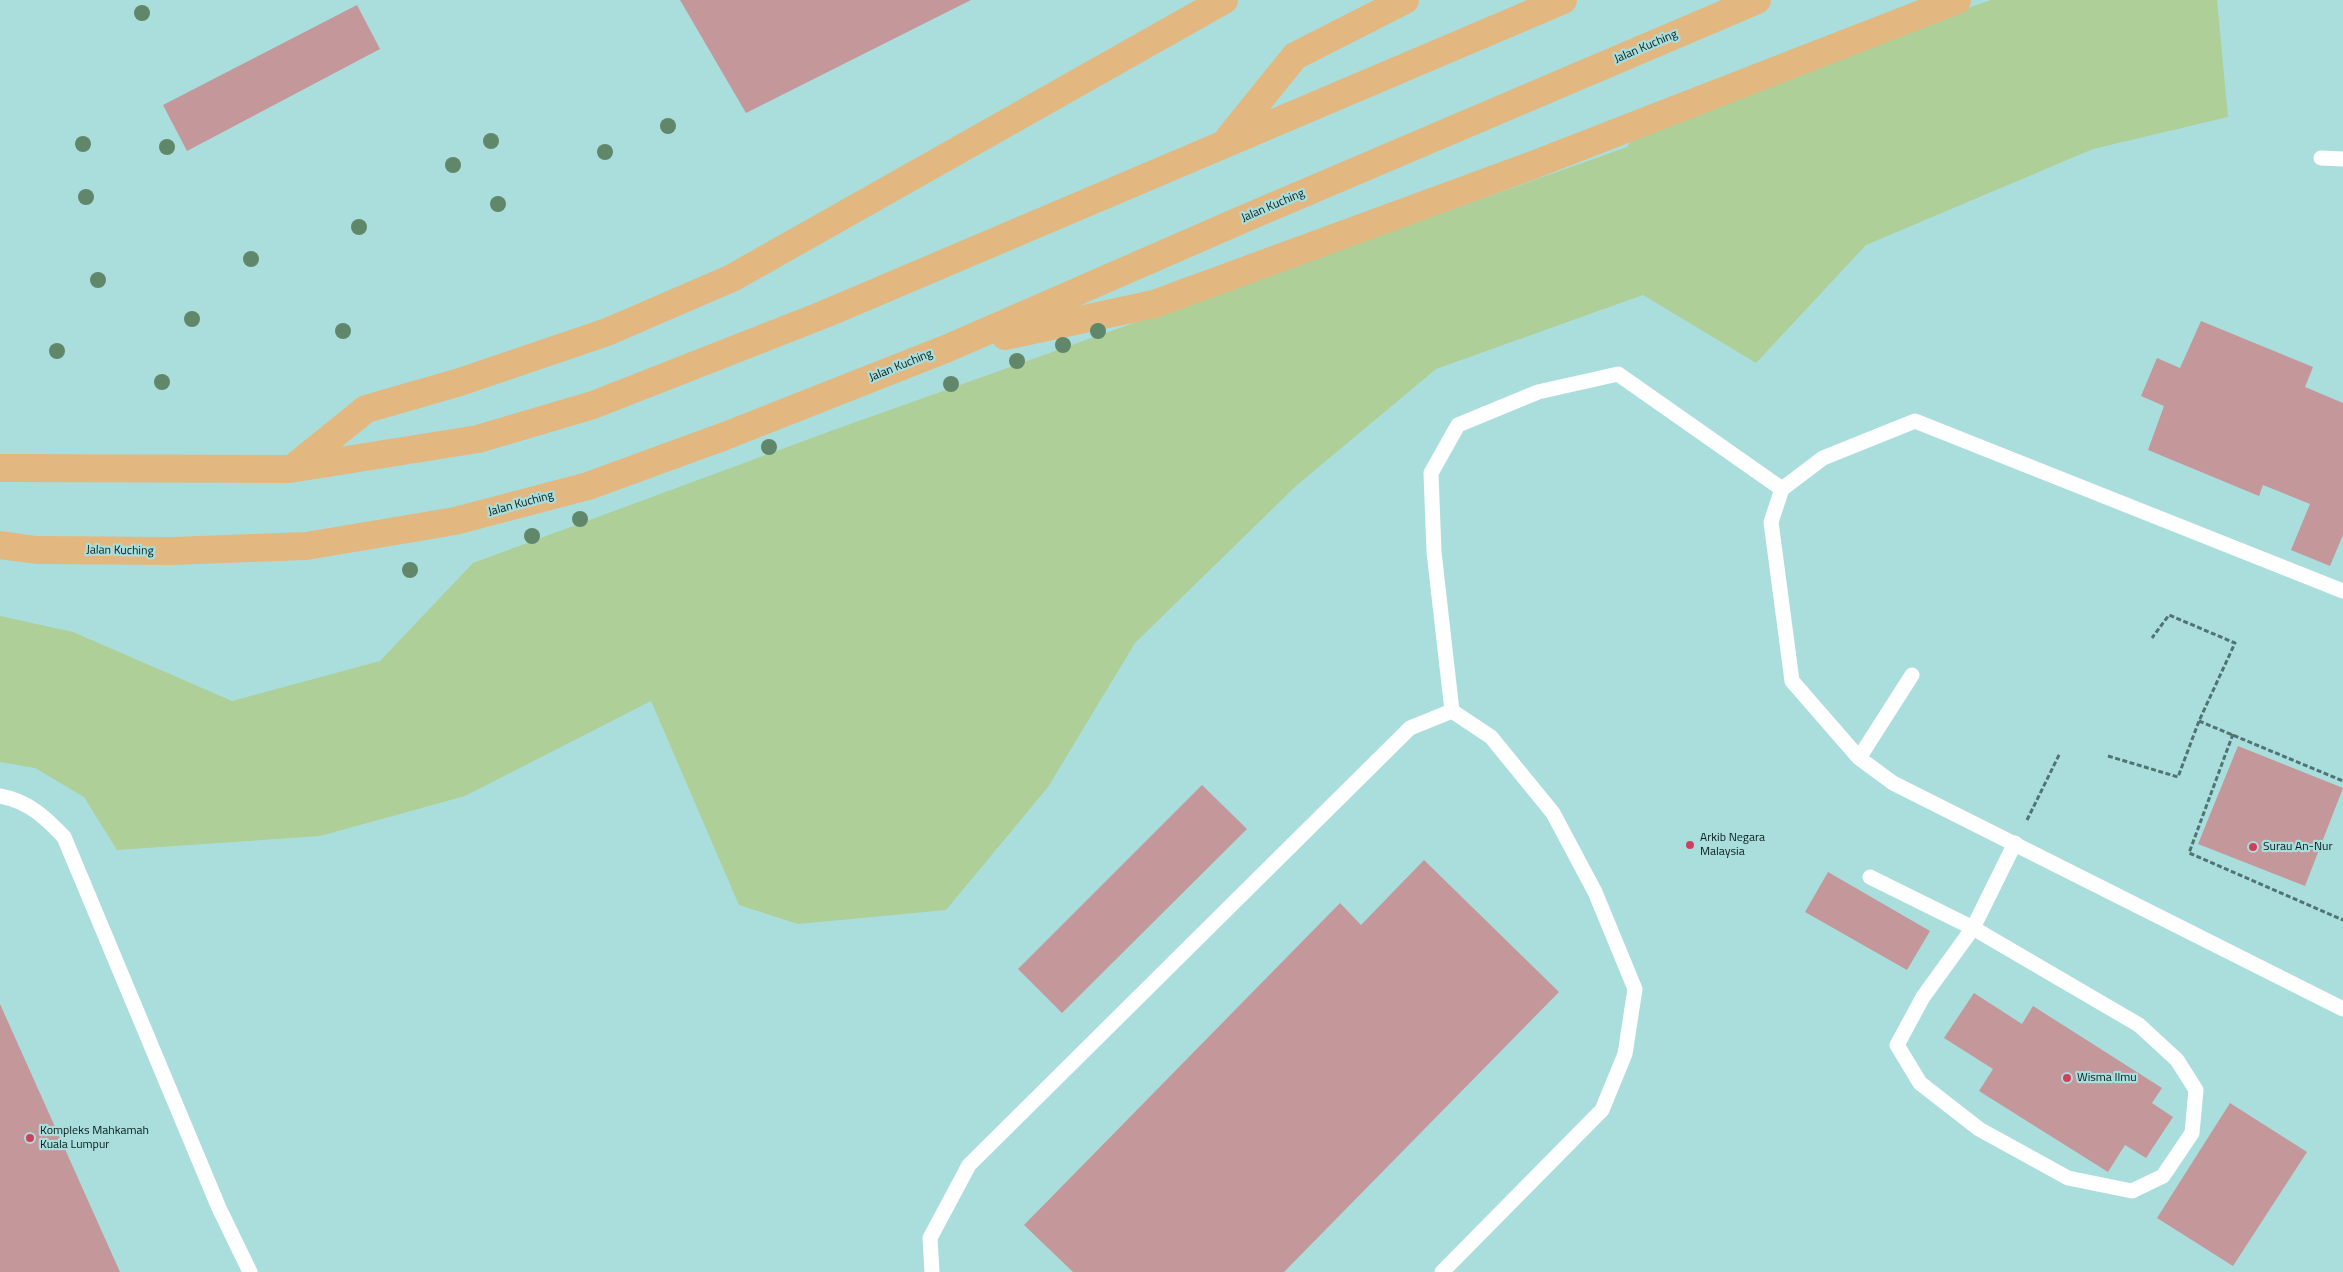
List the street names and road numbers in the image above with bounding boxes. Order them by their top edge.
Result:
street label: Jalan Kuching [1612,27,1680,67]
street label: Jalan Kuching [1239,186,1307,226]
street label: Jalan Kuching [867,347,935,385]
street label: Jalan Kuching [487,488,555,520]
street label: Jalan Kuching [86,543,154,559]

